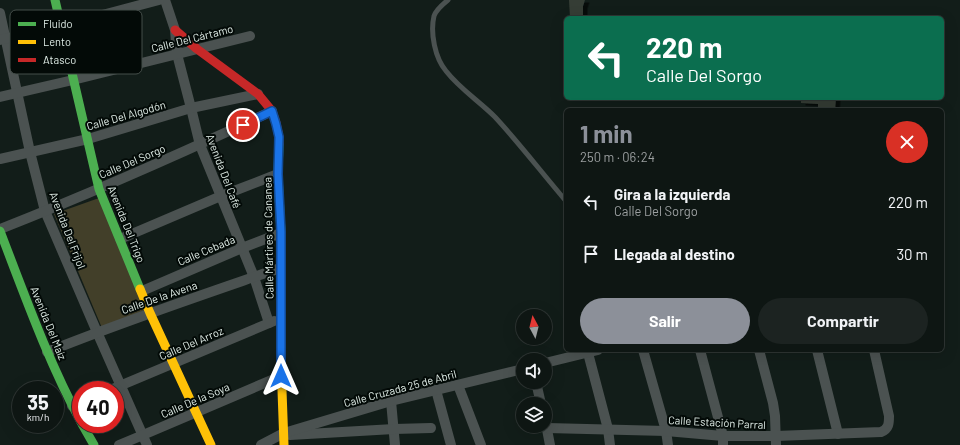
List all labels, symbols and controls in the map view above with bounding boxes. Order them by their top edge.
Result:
legend [10,10,142,74]
text: Fluido [43,17,72,30]
street label: Calle Del Cártamo [150,22,234,54]
text: 220 m [646,30,722,64]
icon: left [580,32,632,84]
text: Lento [43,35,71,48]
text: Atasco [43,53,76,66]
text: Calle Del Sorgo [646,64,762,86]
street label: Calle Del Algodón [85,97,167,133]
pin [226,108,260,142]
icon: arrive [232,114,254,136]
text: 1 min [580,119,633,148]
button: close [886,121,928,163]
street label: Avenida Del Café [204,132,244,210]
street label: Calle Del Sorgo [97,141,167,181]
text: 250 m · 06:24 [580,149,655,165]
street label: Calle Mártires de Cananea [260,177,276,299]
street label: Avenida Del Trigo [106,184,148,264]
text: Gira a la izquierda [614,185,730,203]
street label: Avenida Del Frijol [47,190,89,270]
icon: left [580,191,602,213]
text: 220 m [888,193,928,211]
text: Calle Del Sorgo [614,203,698,219]
street label: Calle Cebada [175,232,237,268]
icon: arrive [580,243,602,265]
text: Llegada al destino [614,245,735,263]
text: 30 m [896,245,928,263]
street label: Calle De la Avena [119,278,199,316]
street label: Avenida Del Maíz [28,284,70,362]
button: Salir [580,298,750,344]
button: Compartir [758,298,928,344]
north arrow [516,309,552,345]
map controls [516,309,552,433]
street label: Calle Del Arroz [157,324,225,362]
button: sound [516,353,552,389]
position arrow [260,355,302,397]
street label: Calle Cruzada 25 de Abril [342,367,458,409]
street label: Calle De la Soya [159,380,231,420]
speed limit sign: 40 [72,381,124,433]
text: 35 [27,390,49,414]
button: layers [516,397,552,433]
text: km/h [27,411,49,423]
street label: Calle Estación Parral [668,413,766,431]

